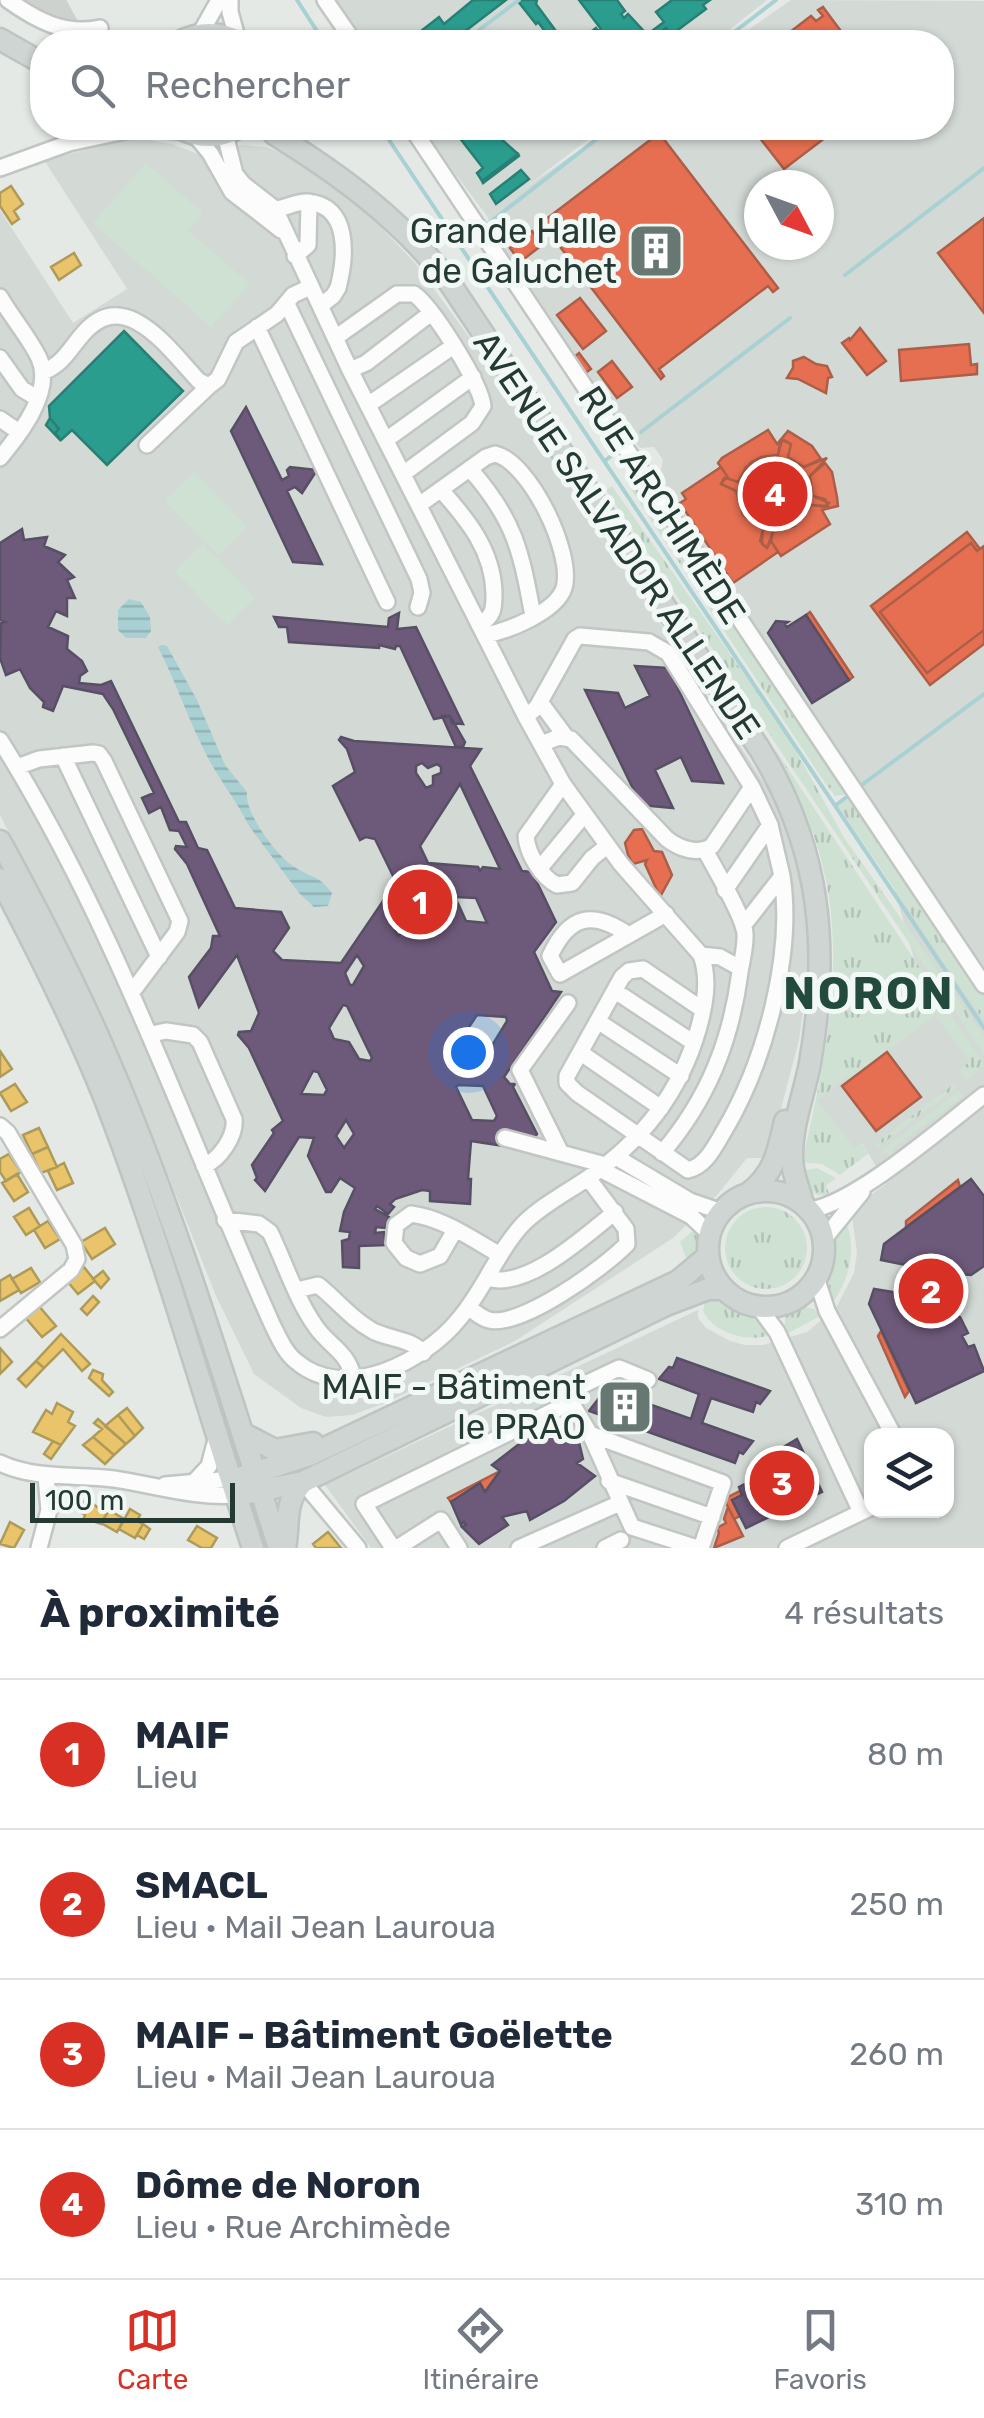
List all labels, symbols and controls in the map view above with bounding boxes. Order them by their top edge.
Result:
search box [30,30,954,140]
icon: search [65,58,120,113]
text: Rechercher [145,62,350,108]
north arrow [744,170,834,260]
place label: Grande Halle de Galuchet [410,210,617,292]
building icon: Grande Halle de Galuchet [626,221,686,281]
street label: AVENUE SALVADOR ALLENDE [465,323,769,747]
street label: RUE ARCHIMÈDE [570,378,754,632]
pin: 4 [742,456,808,532]
pin: 1 [388,864,452,940]
district label: NORON [783,967,955,1020]
your location [443,1027,494,1078]
pin: 2 [898,1254,964,1328]
place label: MAIF - Bâtiment le PRAO [321,1366,586,1448]
building icon: MAIF - Bâtiment le PRAO [595,1377,655,1437]
map controls [864,1428,954,1518]
button: layers [864,1428,954,1518]
pin: 3 [750,1446,814,1520]
scale bar [30,1478,235,1522]
text: 100 m [45,1484,124,1517]
text: À proximité [40,1588,280,1638]
text: 4 résultats [784,1594,944,1632]
text: MAIF [135,1712,229,1758]
text: 1 [65,1735,80,1773]
text: 80 m [867,1735,944,1773]
text: Lieu [135,1758,198,1796]
text: SMACL [135,1862,268,1908]
text: 2 [62,1885,83,1923]
text: 250 m [850,1885,944,1923]
text: Lieu · Mail Jean Lauroua [135,1908,496,1946]
text: MAIF - Bâtiment Goëlette [135,2012,613,2058]
text: 3 [62,2035,83,2073]
text: 260 m [849,2035,944,2073]
text: Lieu · Mail Jean Lauroua [135,2058,496,2096]
text: Dôme de Noron [135,2162,421,2208]
text: 4 [62,2185,83,2223]
text: 310 m [855,2185,944,2223]
text: Lieu · Rue Archimède [135,2208,451,2246]
tab: Carte [117,2303,188,2396]
tab: Itinéraire [423,2303,539,2396]
tab: Favoris [773,2303,867,2396]

